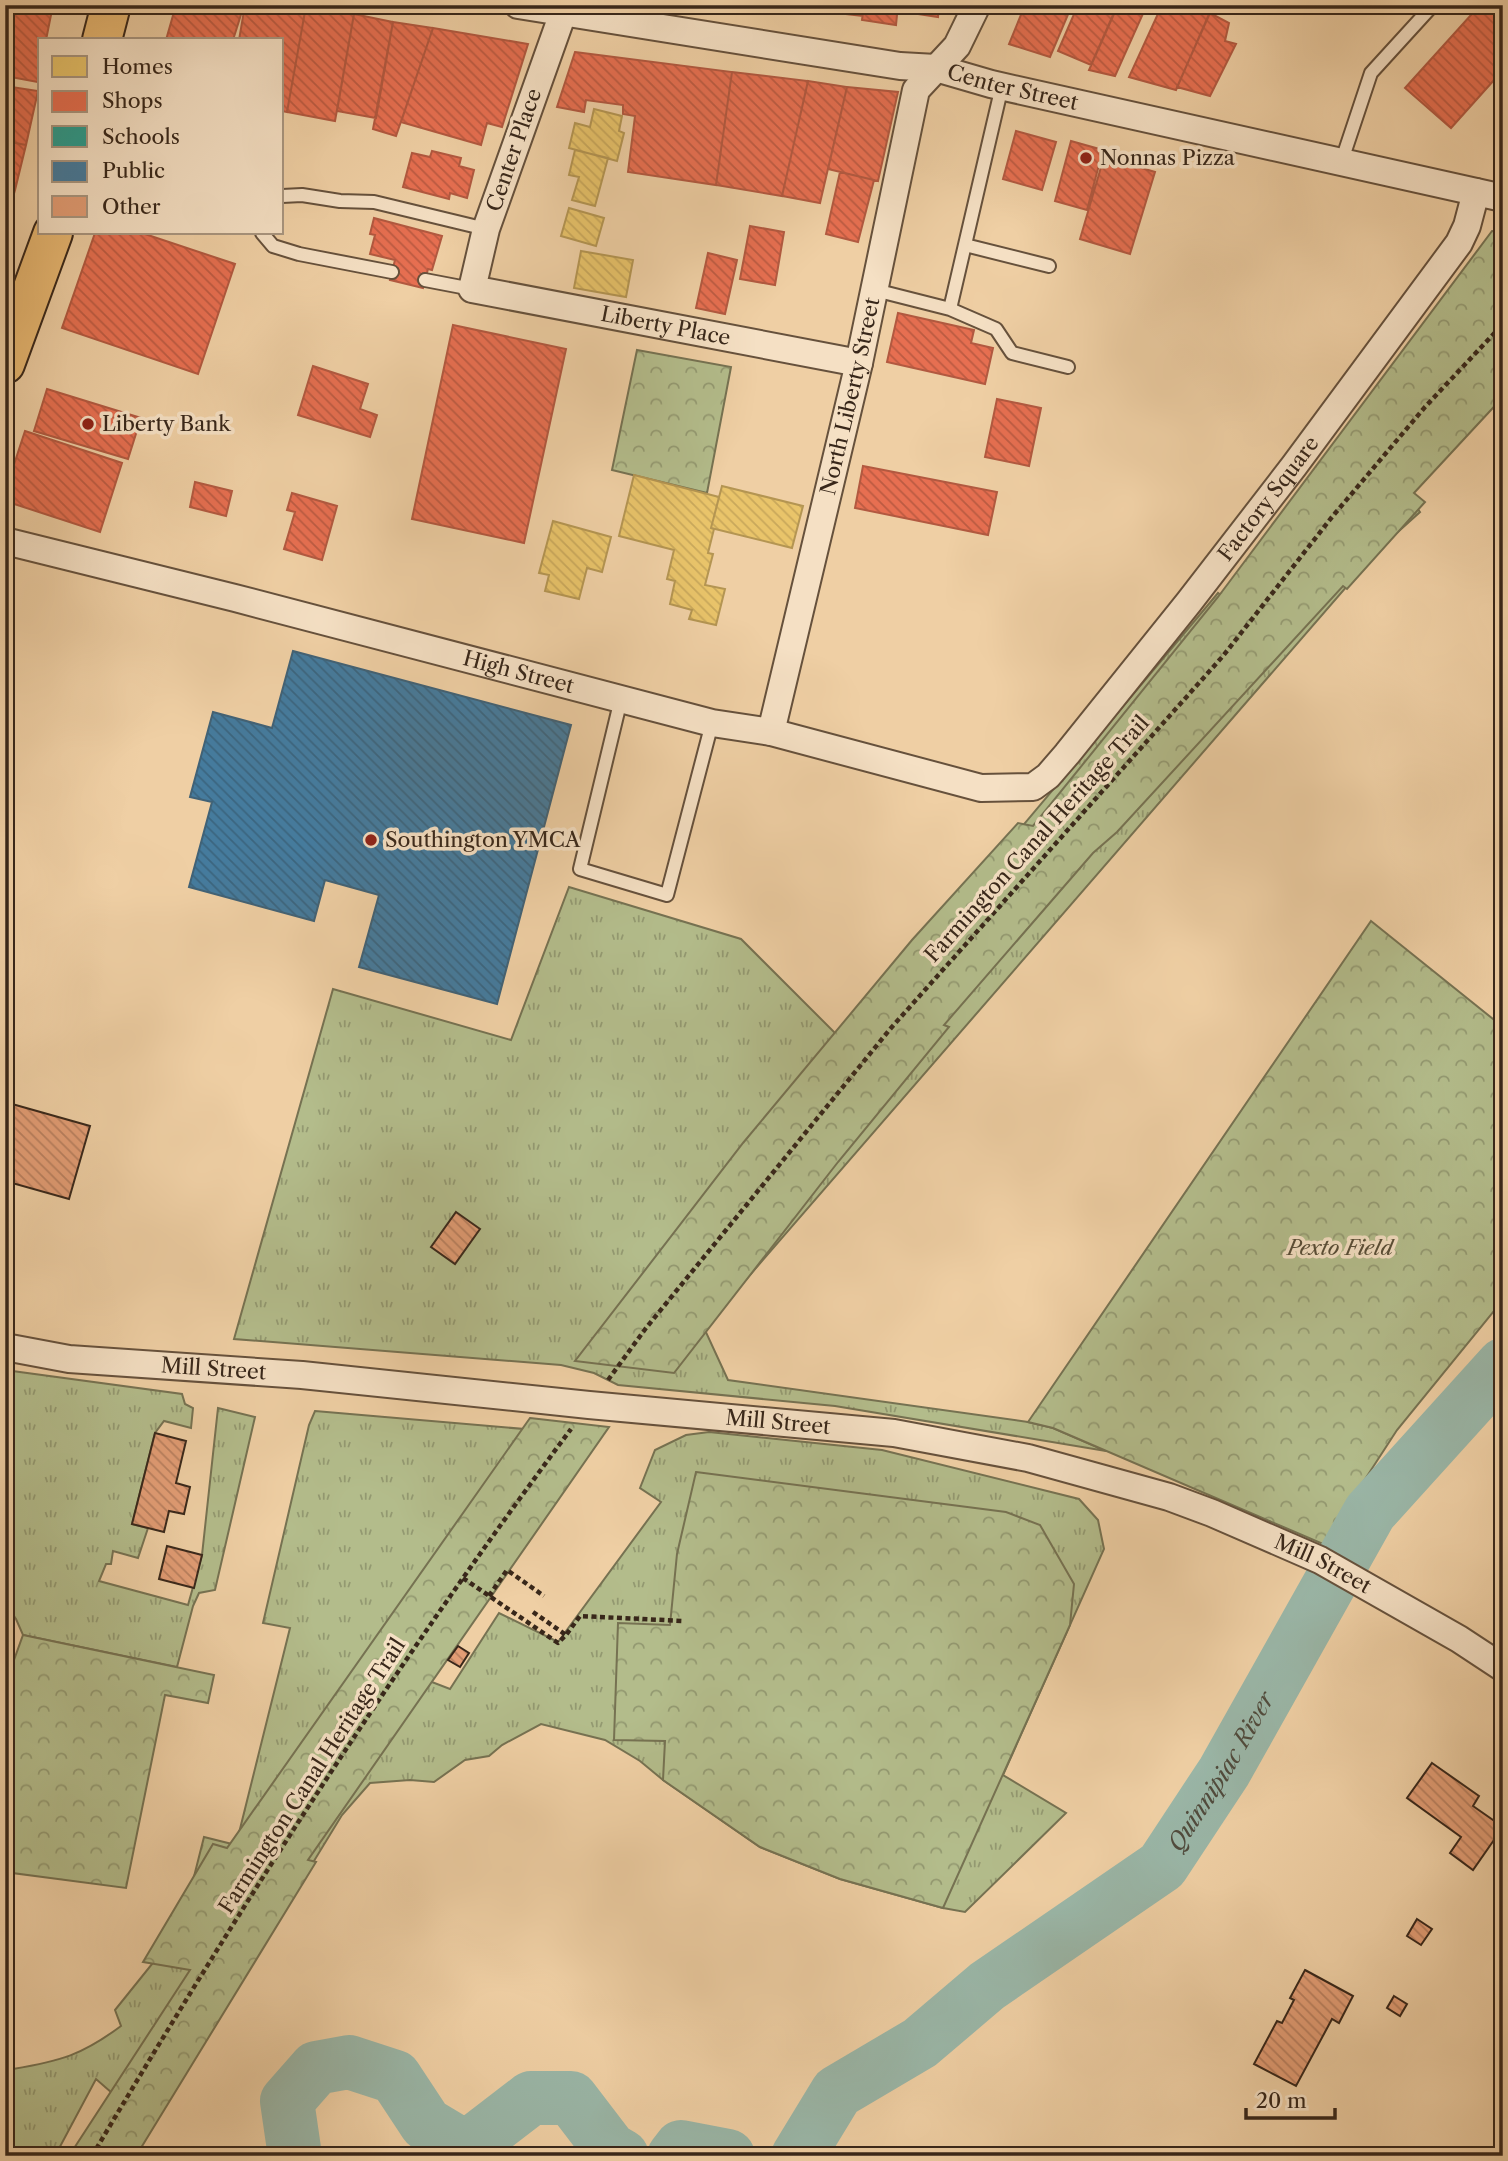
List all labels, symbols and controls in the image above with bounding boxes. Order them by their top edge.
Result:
legend [38,38,284,234]
text: Homes [102,54,173,79]
street label: Center Street [944,59,1081,115]
street label: Center Place [481,85,546,215]
text: Shops [102,88,163,113]
text: Schools [102,124,180,149]
place label: Nonnas Pizza [1100,145,1236,170]
marker: Nonnas Pizza [1078,150,1094,166]
text: Public [102,158,165,183]
text: Other [102,194,161,219]
street label: North Liberty Street [815,295,884,497]
street label: Liberty Place [599,301,733,350]
place label: Liberty Bank [102,411,231,436]
marker: Liberty Bank [80,416,96,432]
street label: Factory Square [1212,431,1324,566]
street label: High Street [460,645,577,698]
street label: Farmington Canal Heritage Trail [919,710,1154,967]
place label: Southington YMCA [385,827,581,852]
marker: Southington YMCA [363,832,379,848]
park label: Pexto Field [1285,1235,1395,1260]
street label: Mill Street [160,1352,268,1385]
street label: Mill Street [724,1405,832,1439]
street label: Mill Street [1271,1529,1376,1599]
street label: Farmington Canal Heritage Trail [213,1633,410,1918]
water label: Quinnipiac River [1162,1686,1281,1857]
scale bar [1246,2077,1335,2121]
text: 20 m [1256,2088,1307,2113]

